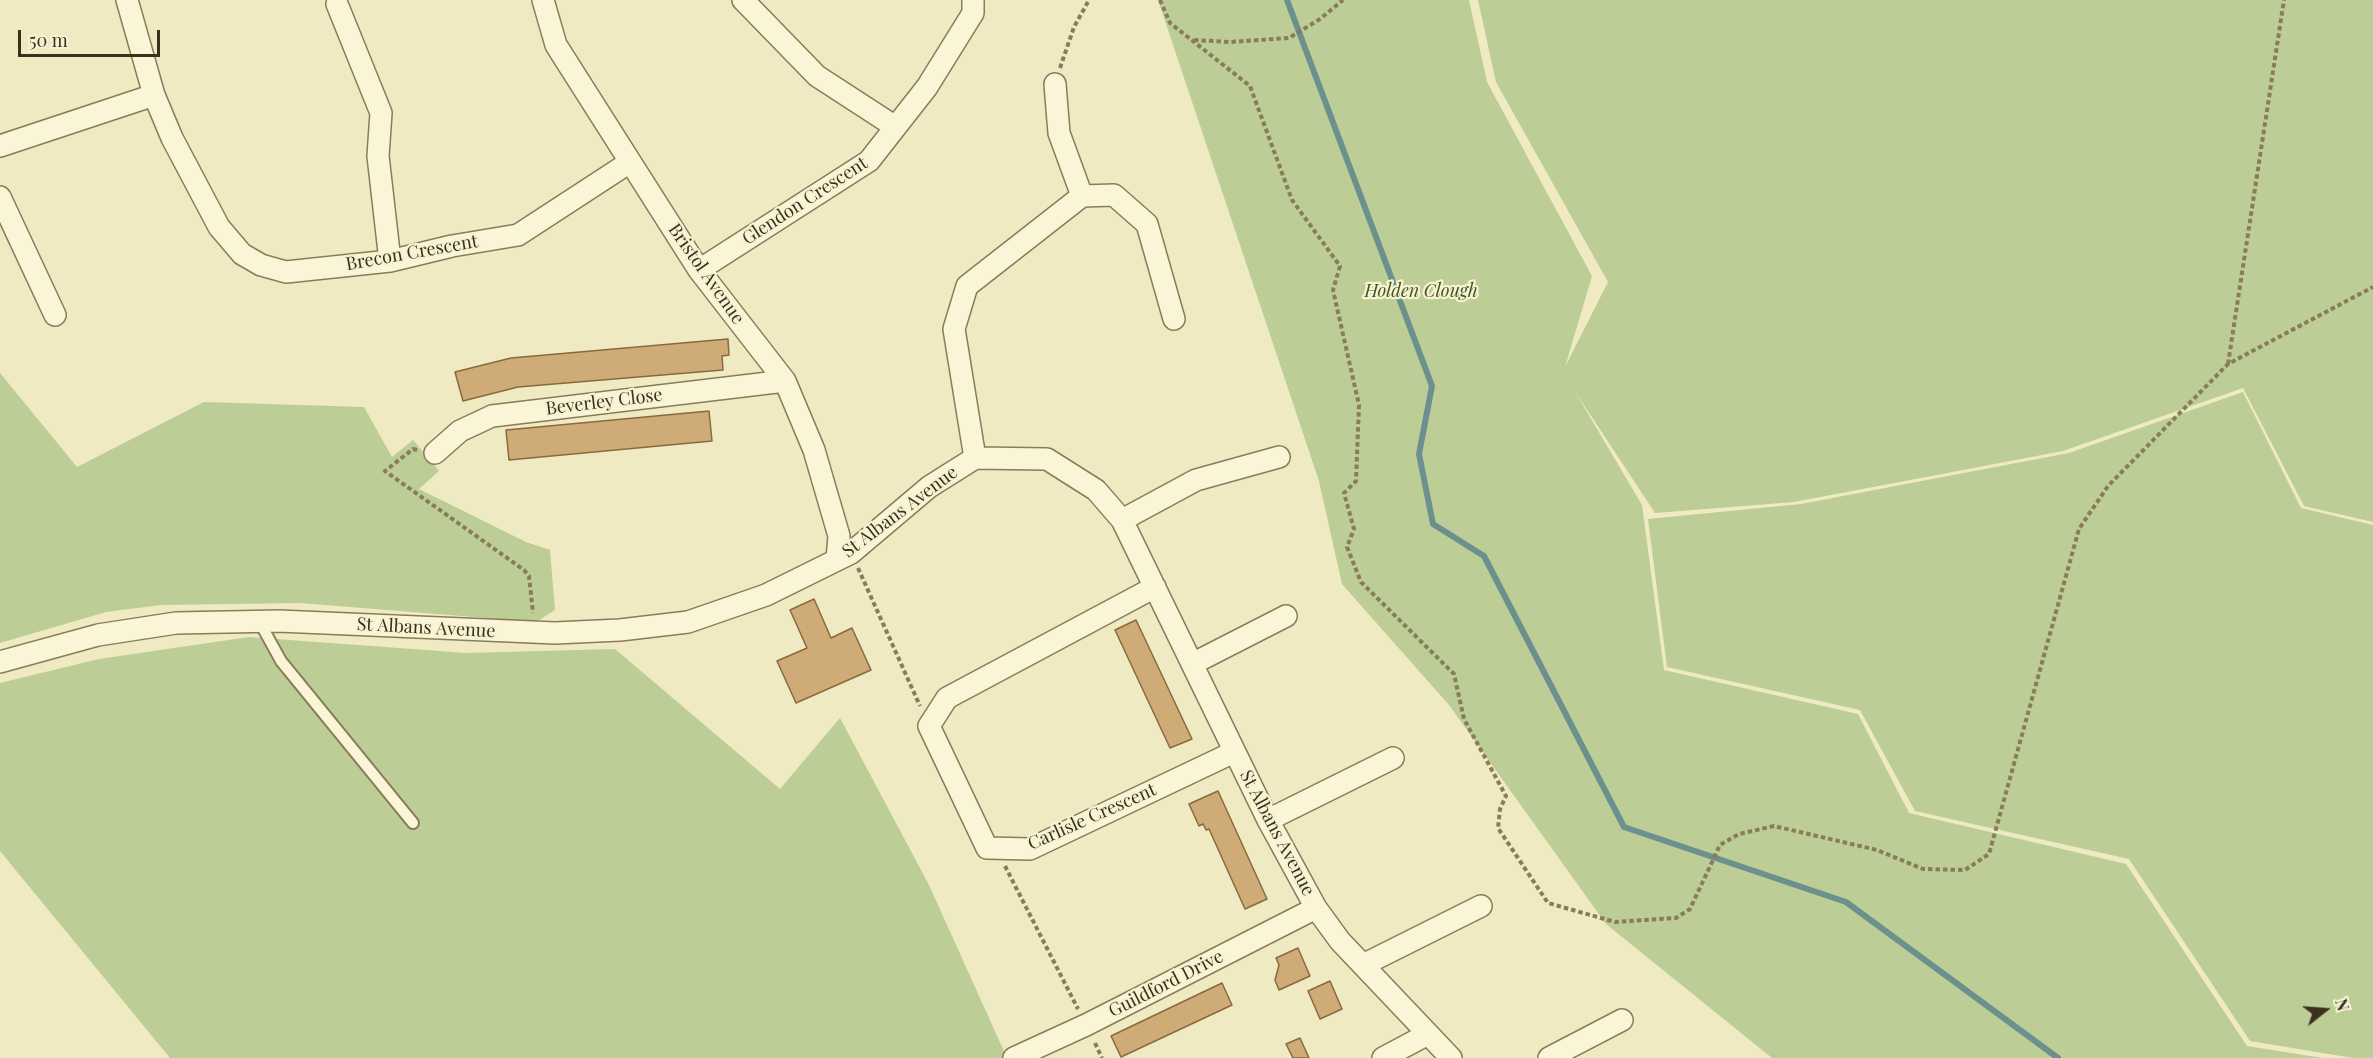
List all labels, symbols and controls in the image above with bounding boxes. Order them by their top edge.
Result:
scale bar [21,18,164,56]
text: 50 m [29,28,68,52]
street label: Glendon Crescent [738,152,872,250]
street label: Bristol Avenue [663,220,749,328]
street label: Brecon Crescent [344,231,480,275]
park label: Holden Clough [1364,280,1478,302]
street label: Beverley Close [544,384,664,420]
street label: St Albans Avenue [838,462,962,562]
street label: St Albans Avenue [356,614,496,642]
street label: St Albans Avenue [1235,767,1319,899]
street label: Carlisle Crescent [1024,779,1160,855]
street label: Guildford Drive [1105,946,1227,1022]
north arrow [2295,980,2355,1040]
text: N [2331,996,2354,1013]

